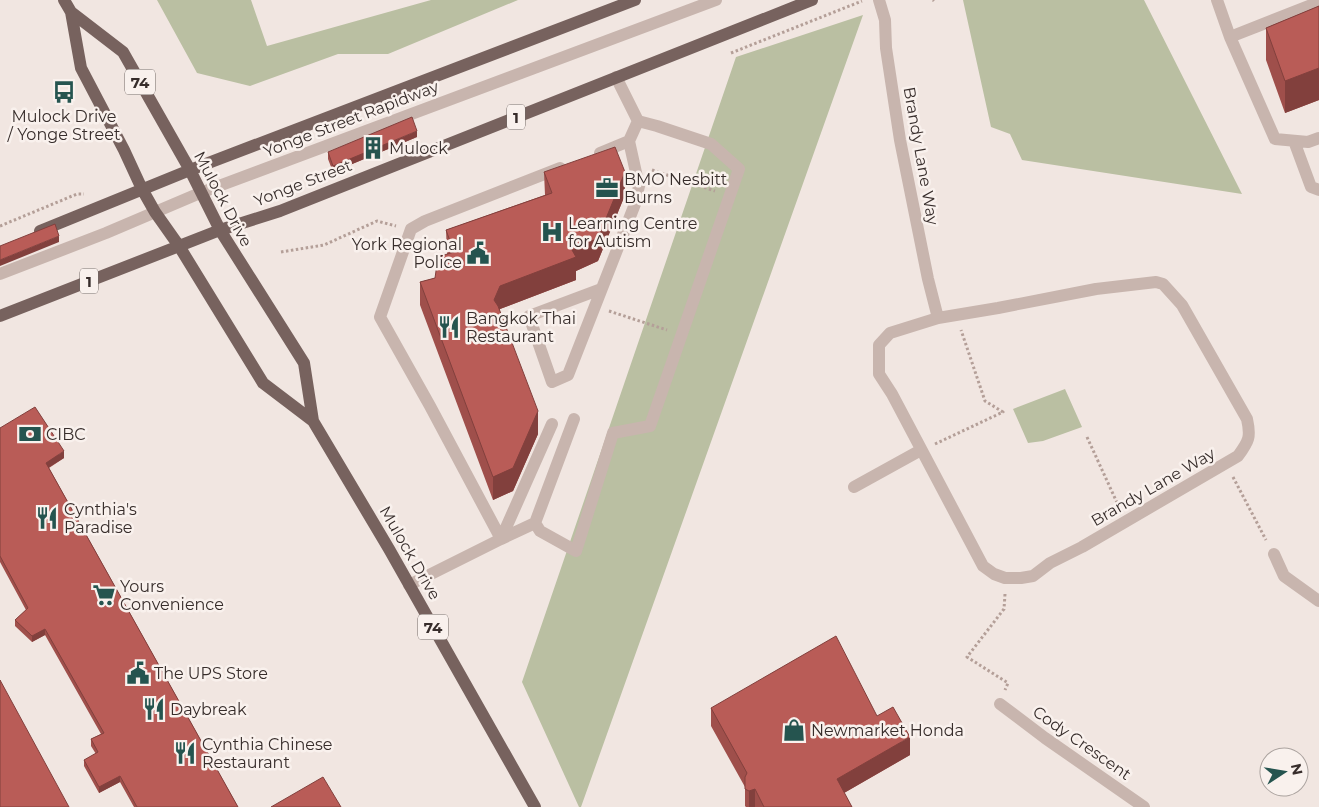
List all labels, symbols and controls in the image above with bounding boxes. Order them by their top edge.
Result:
road number: 74 [125,70,155,94]
street label: Yonge Street Rapidway [261,77,441,161]
bus stop icon: Mulock Drive / Yonge Street [51,79,77,105]
street label: Brandy Lane Way [899,85,943,227]
road number: 1 [507,104,525,130]
place label: Mulock Drive / Yonge Street [7,107,121,144]
building icon: Mulock [360,135,386,161]
place label: Mulock [389,139,448,158]
street label: Mulock Drive [190,148,256,250]
street label: Yonge Street [251,155,355,210]
place label: BMO Nesbitt Burns [624,170,728,207]
office icon: BMO Nesbitt Burns [594,175,620,201]
place label: Learning Centre for Autism [568,214,697,251]
hospital icon: Learning Centre for Autism [539,219,565,245]
place label: York Regional Police [352,235,462,272]
public building icon: York Regional Police [465,240,491,266]
road number: 1 [80,268,98,294]
place label: Bangkok Thai Restaurant [466,309,576,346]
restaurant icon: Bangkok Thai Restaurant [436,314,462,340]
bank icon: CIBC [17,421,43,447]
place label: CIBC [46,425,86,444]
street label: Brandy Lane Way [1088,444,1219,530]
place label: Cynthia's Paradise [64,500,137,537]
street label: Mulock Drive [376,503,444,603]
restaurant icon: Cynthia's Paradise [34,505,60,531]
place label: Yours Convenience [120,577,224,614]
supermarket icon: Yours Convenience [91,582,117,608]
road number: 74 [418,614,448,640]
public building icon: The UPS Store [125,660,151,686]
place label: The UPS Store [154,664,268,683]
restaurant icon: Daybreak [141,696,167,722]
place label: Daybreak [170,700,247,719]
street label: Cody Crescent [1029,702,1135,784]
shop icon: Newmarket Honda [781,717,807,743]
place label: Newmarket Honda [811,721,964,740]
place label: Cynthia Chinese Restaurant [202,735,333,772]
restaurant icon: Cynthia Chinese Restaurant [172,740,198,766]
north arrow [1259,747,1309,797]
text: N [1287,762,1307,777]

